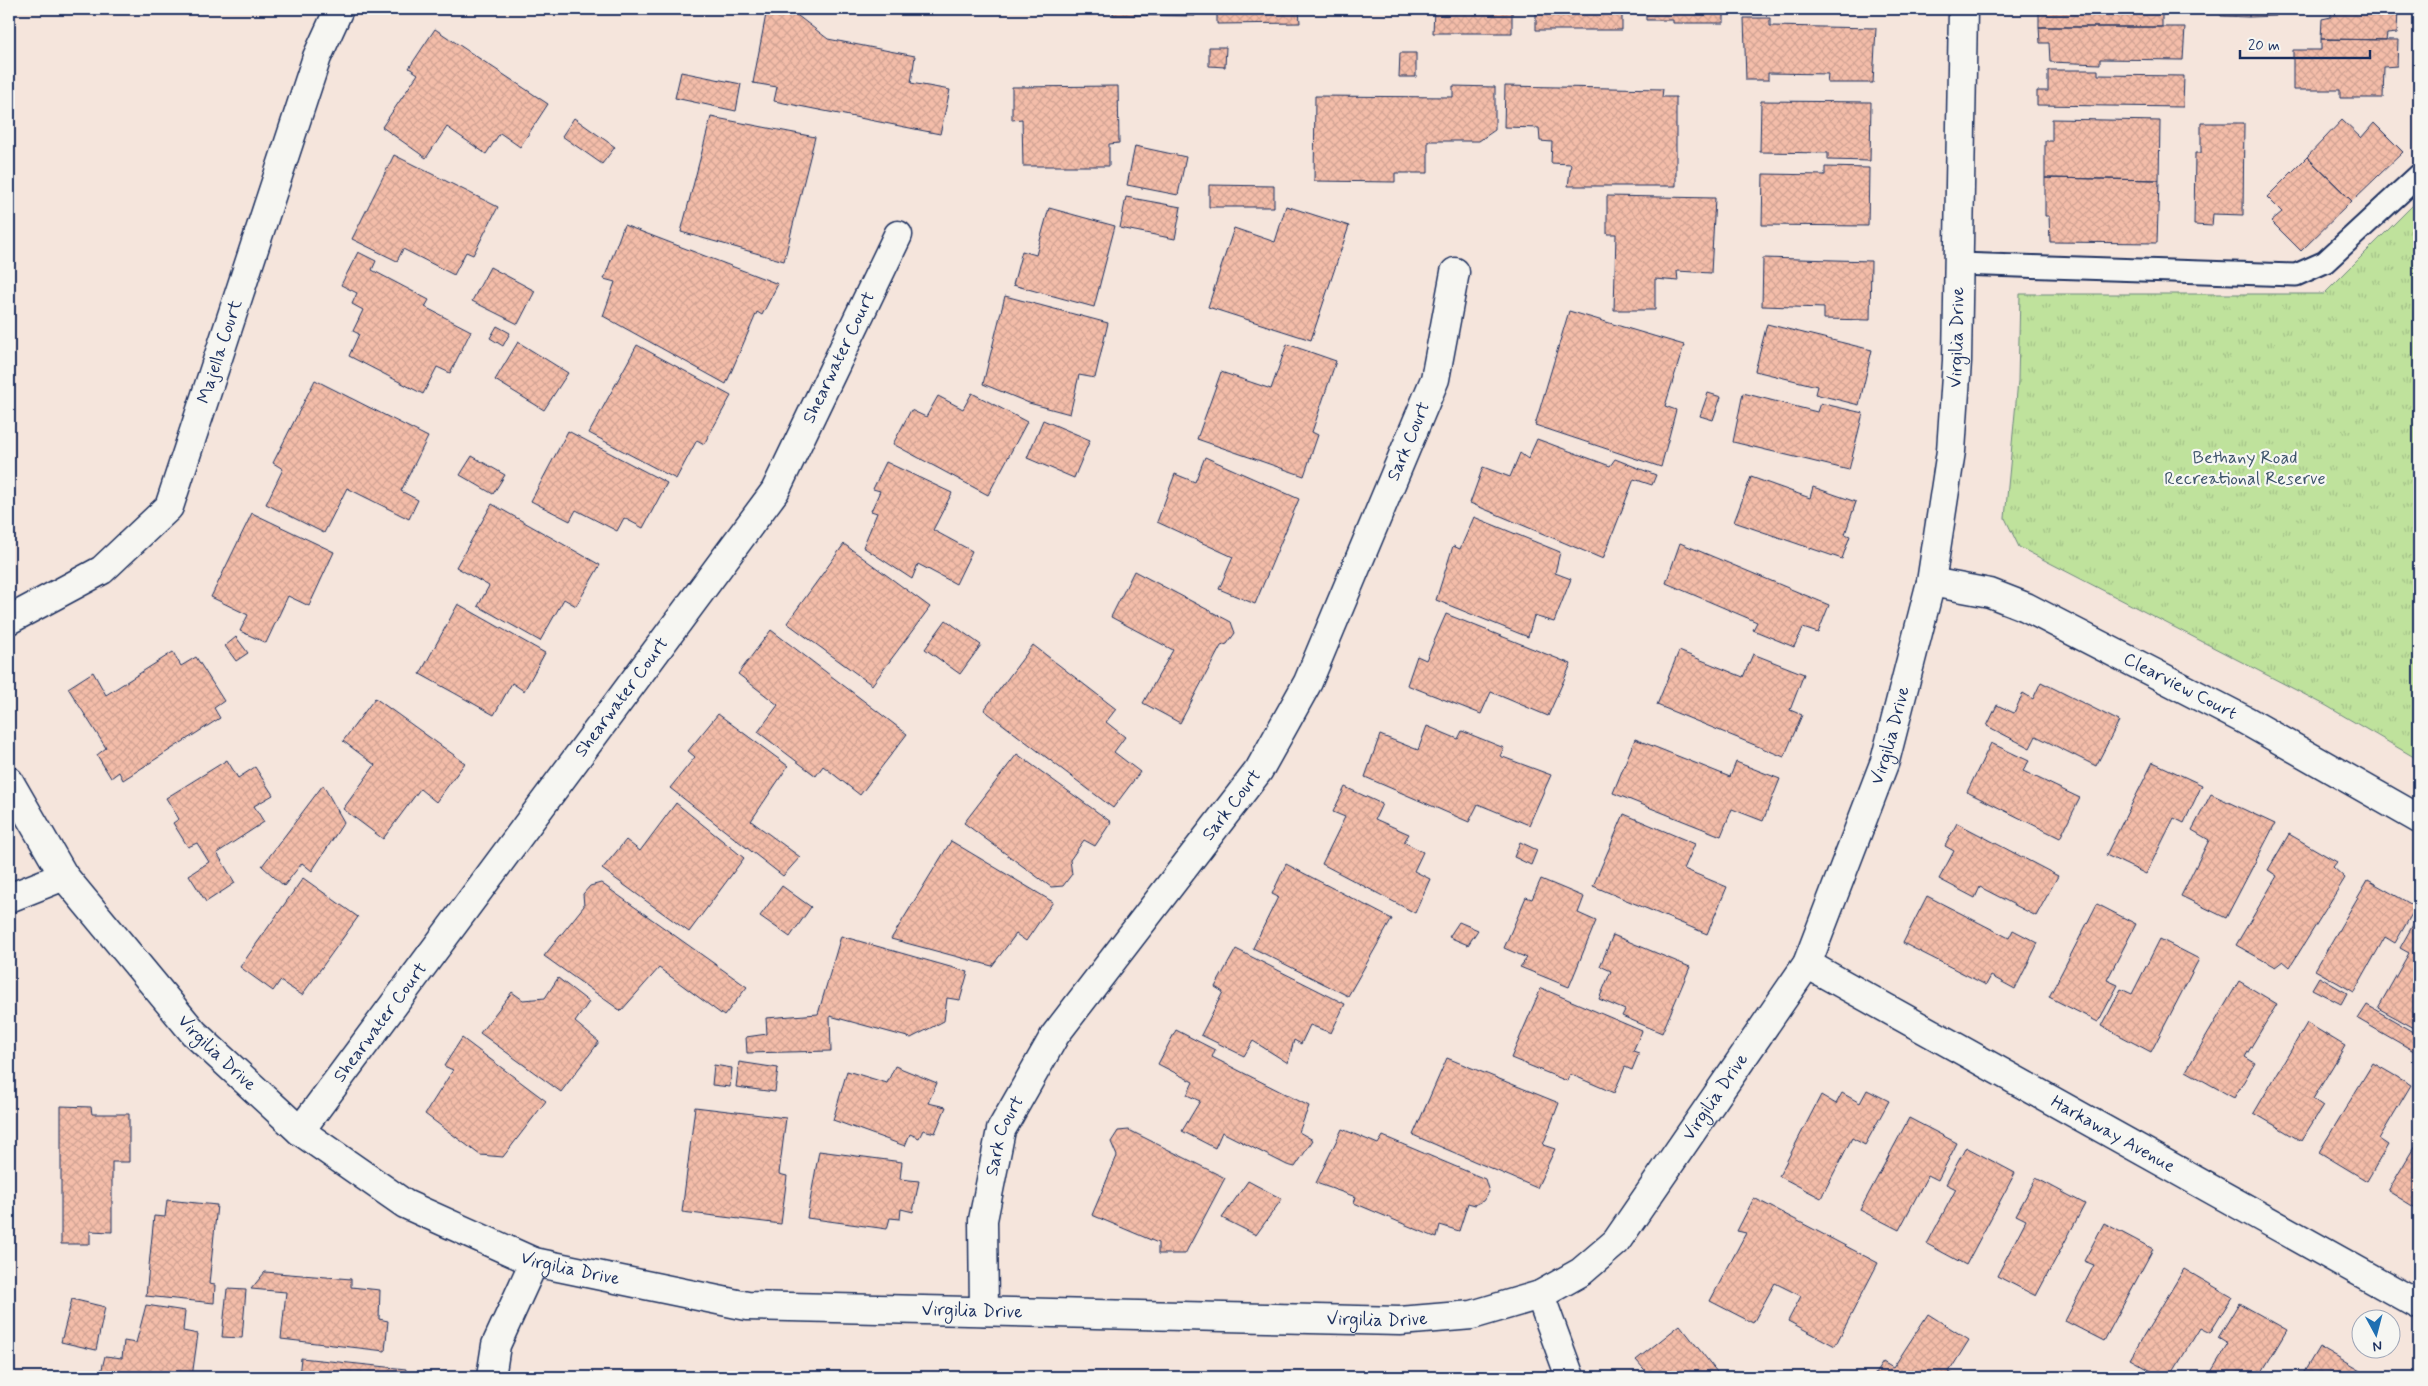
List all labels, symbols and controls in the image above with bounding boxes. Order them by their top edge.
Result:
scale bar [2240,28,2370,60]
text: 20 m [2248,36,2280,56]
street label: Virgilia Drive [1943,287,1970,389]
street label: Shearwater Court [797,288,881,427]
street label: Majella Court [192,296,248,407]
street label: Sark Court [1382,398,1436,485]
park label: Bethany Road Recreational Reserve [2164,446,2326,491]
street label: Shearwater Court [569,633,674,762]
street label: Clearview Court [2119,647,2241,726]
street label: Virgilia Drive [1865,684,1916,788]
street label: Sark Court [1197,765,1267,846]
street label: Shearwater Court [328,958,433,1087]
street label: Virgilia Drive [172,1010,262,1097]
street label: Virgilia Drive [1677,1049,1754,1146]
street label: Harkaway Avenue [2046,1090,2179,1179]
street label: Sark Court [980,1092,1030,1178]
street label: Virgilia Drive [516,1245,622,1291]
street label: Virgilia Drive [921,1298,1023,1324]
street label: Virgilia Drive [1326,1307,1428,1333]
north arrow [2350,1308,2400,1358]
text: N [2372,1336,2383,1355]

